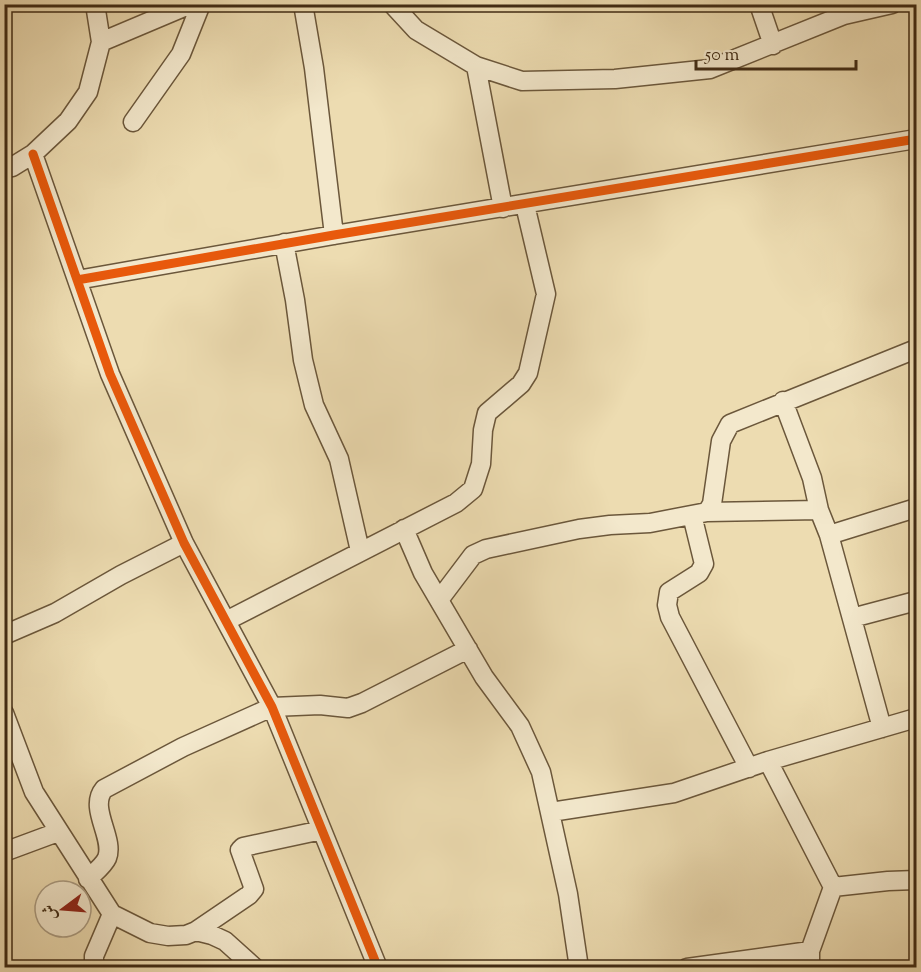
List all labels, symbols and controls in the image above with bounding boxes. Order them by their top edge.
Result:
scale bar [696,33,856,71]
text: 50 m [704,43,740,69]
north arrow [33,879,93,939]
text: ش [38,902,64,923]

